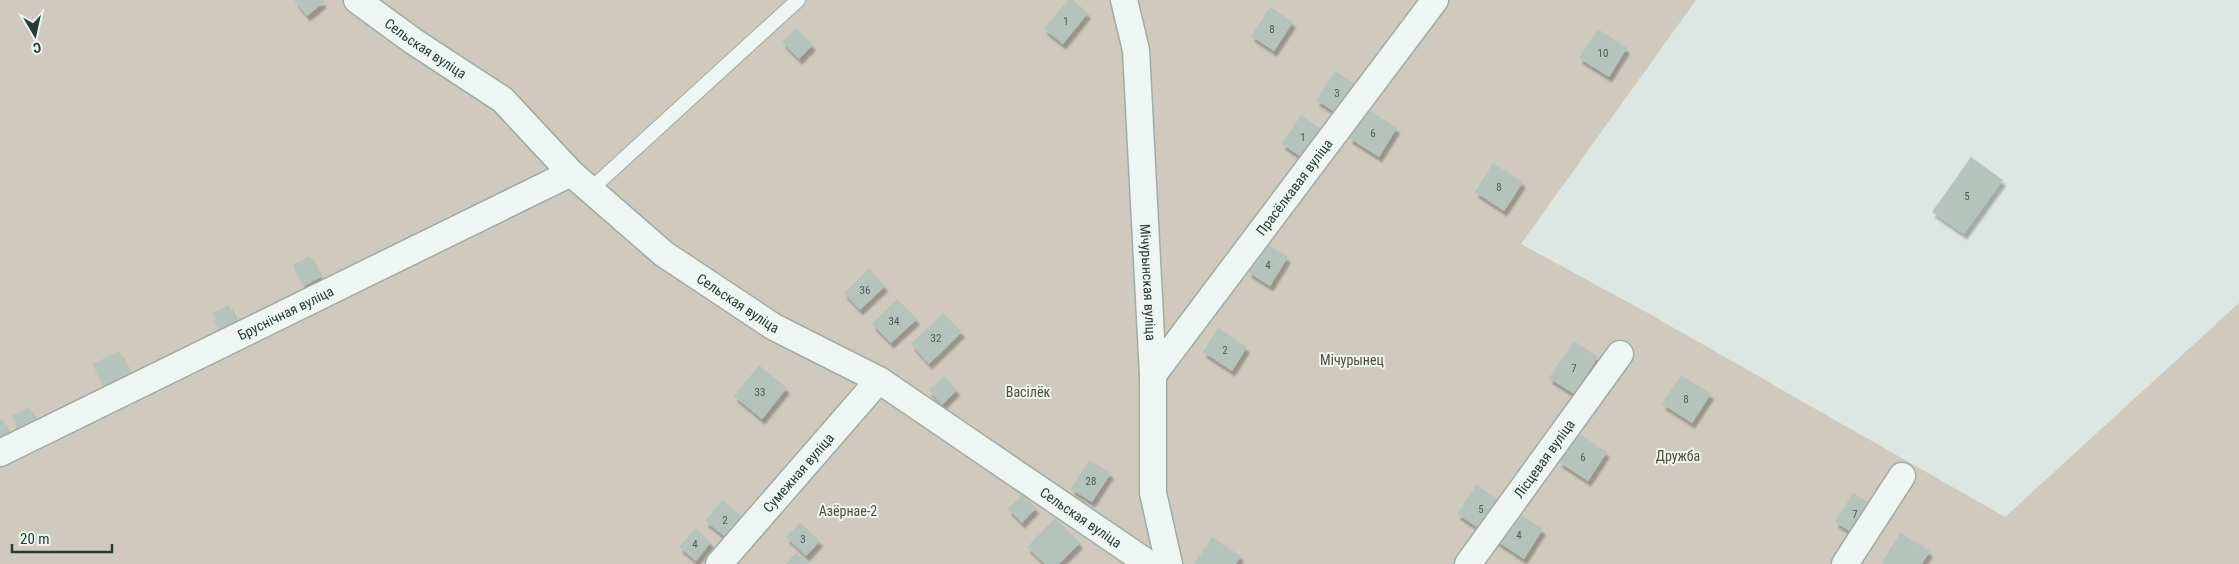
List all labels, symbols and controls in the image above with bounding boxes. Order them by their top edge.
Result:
north arrow [10,10,60,60]
street label: Сельская вуліца [382,15,469,82]
house number: 1 [1063,15,1069,28]
house number: 8 [1269,23,1275,36]
text: С [32,39,42,56]
house number: 10 [1598,47,1608,60]
house number: 3 [1334,87,1340,100]
house number: 6 [1370,127,1376,140]
house number: 1 [1300,131,1306,144]
street label: Прасёлкавая вуліца [1253,136,1336,239]
house number: 8 [1496,181,1502,194]
house number: 5 [1964,190,1970,203]
street label: Мічурынская вуліца [1137,224,1159,341]
house number: 4 [1265,259,1271,272]
street label: Сельская вуліца [694,270,782,336]
street label: Бруснічная вуліца [235,283,336,343]
house number: 36 [860,284,870,297]
house number: 34 [889,315,900,328]
house number: 32 [931,332,941,345]
house number: 2 [1222,344,1228,357]
park label: Мічурынец [1320,352,1384,368]
house number: 7 [1571,362,1577,375]
park label: Васілёк [1006,384,1051,400]
house number: 33 [755,386,765,399]
house number: 8 [1683,393,1689,406]
street label: Лісцевая вуліца [1510,416,1578,501]
street label: Сумежная вуліца [760,430,837,515]
park label: Дружба [1656,448,1700,464]
house number: 6 [1580,451,1586,464]
house number: 28 [1086,475,1096,488]
street label: Сельская вуліца [1037,484,1125,551]
park label: Азёрнае-2 [819,503,877,519]
house number: 5 [1478,503,1484,516]
house number: 7 [1852,508,1858,521]
house number: 2 [722,514,728,527]
scale bar [12,522,112,554]
house number: 4 [1516,529,1522,542]
text: 20 m [20,530,50,548]
house number: 3 [800,533,806,546]
house number: 4 [692,538,698,551]

